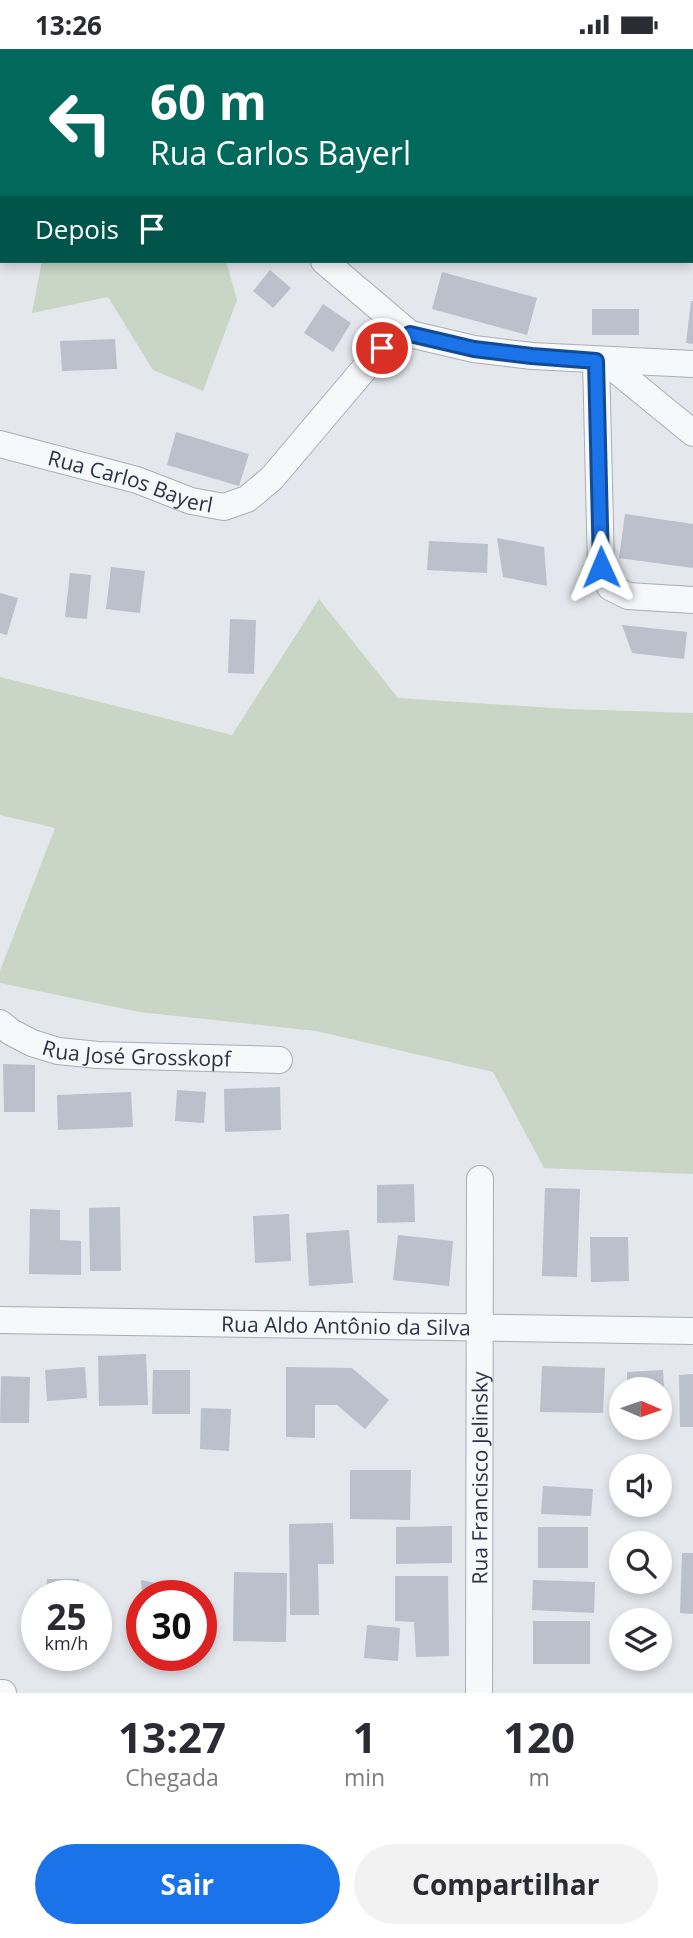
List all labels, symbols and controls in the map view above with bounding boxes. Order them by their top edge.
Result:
text: 13:26 [35,7,102,43]
text: 60 m [150,68,267,134]
icon: left [35,77,126,168]
text: Rua Carlos Bayerl [150,131,411,174]
icon: arrive [133,210,171,248]
text: Depois [35,211,119,247]
pin [352,318,412,378]
icon: arrive [363,329,401,367]
street label: Rua Carlos Bayerl [45,443,215,519]
position arrow [564,530,638,604]
street label: Rua José Grosskopf [39,1033,233,1073]
street label: Rua Aldo Antônio da Silva [221,1310,471,1341]
street label: Rua Francisco Jelinsky [465,1371,494,1585]
north arrow [609,1377,672,1440]
map controls [609,1377,672,1671]
button: sound [609,1454,672,1517]
button: search [609,1531,672,1594]
speed limit sign: 30 [126,1580,217,1671]
text: 25 [46,1593,87,1640]
button: layers [609,1608,672,1671]
text: km/h [45,1631,88,1655]
text: 13:27 [118,1708,226,1765]
text: 1 [352,1708,377,1765]
text: 120 [503,1708,575,1765]
text: Chegada [125,1761,219,1793]
text: min [344,1761,385,1793]
text: m [528,1761,550,1793]
button: Sair [35,1844,340,1924]
button: Compartilhar [354,1844,658,1924]

